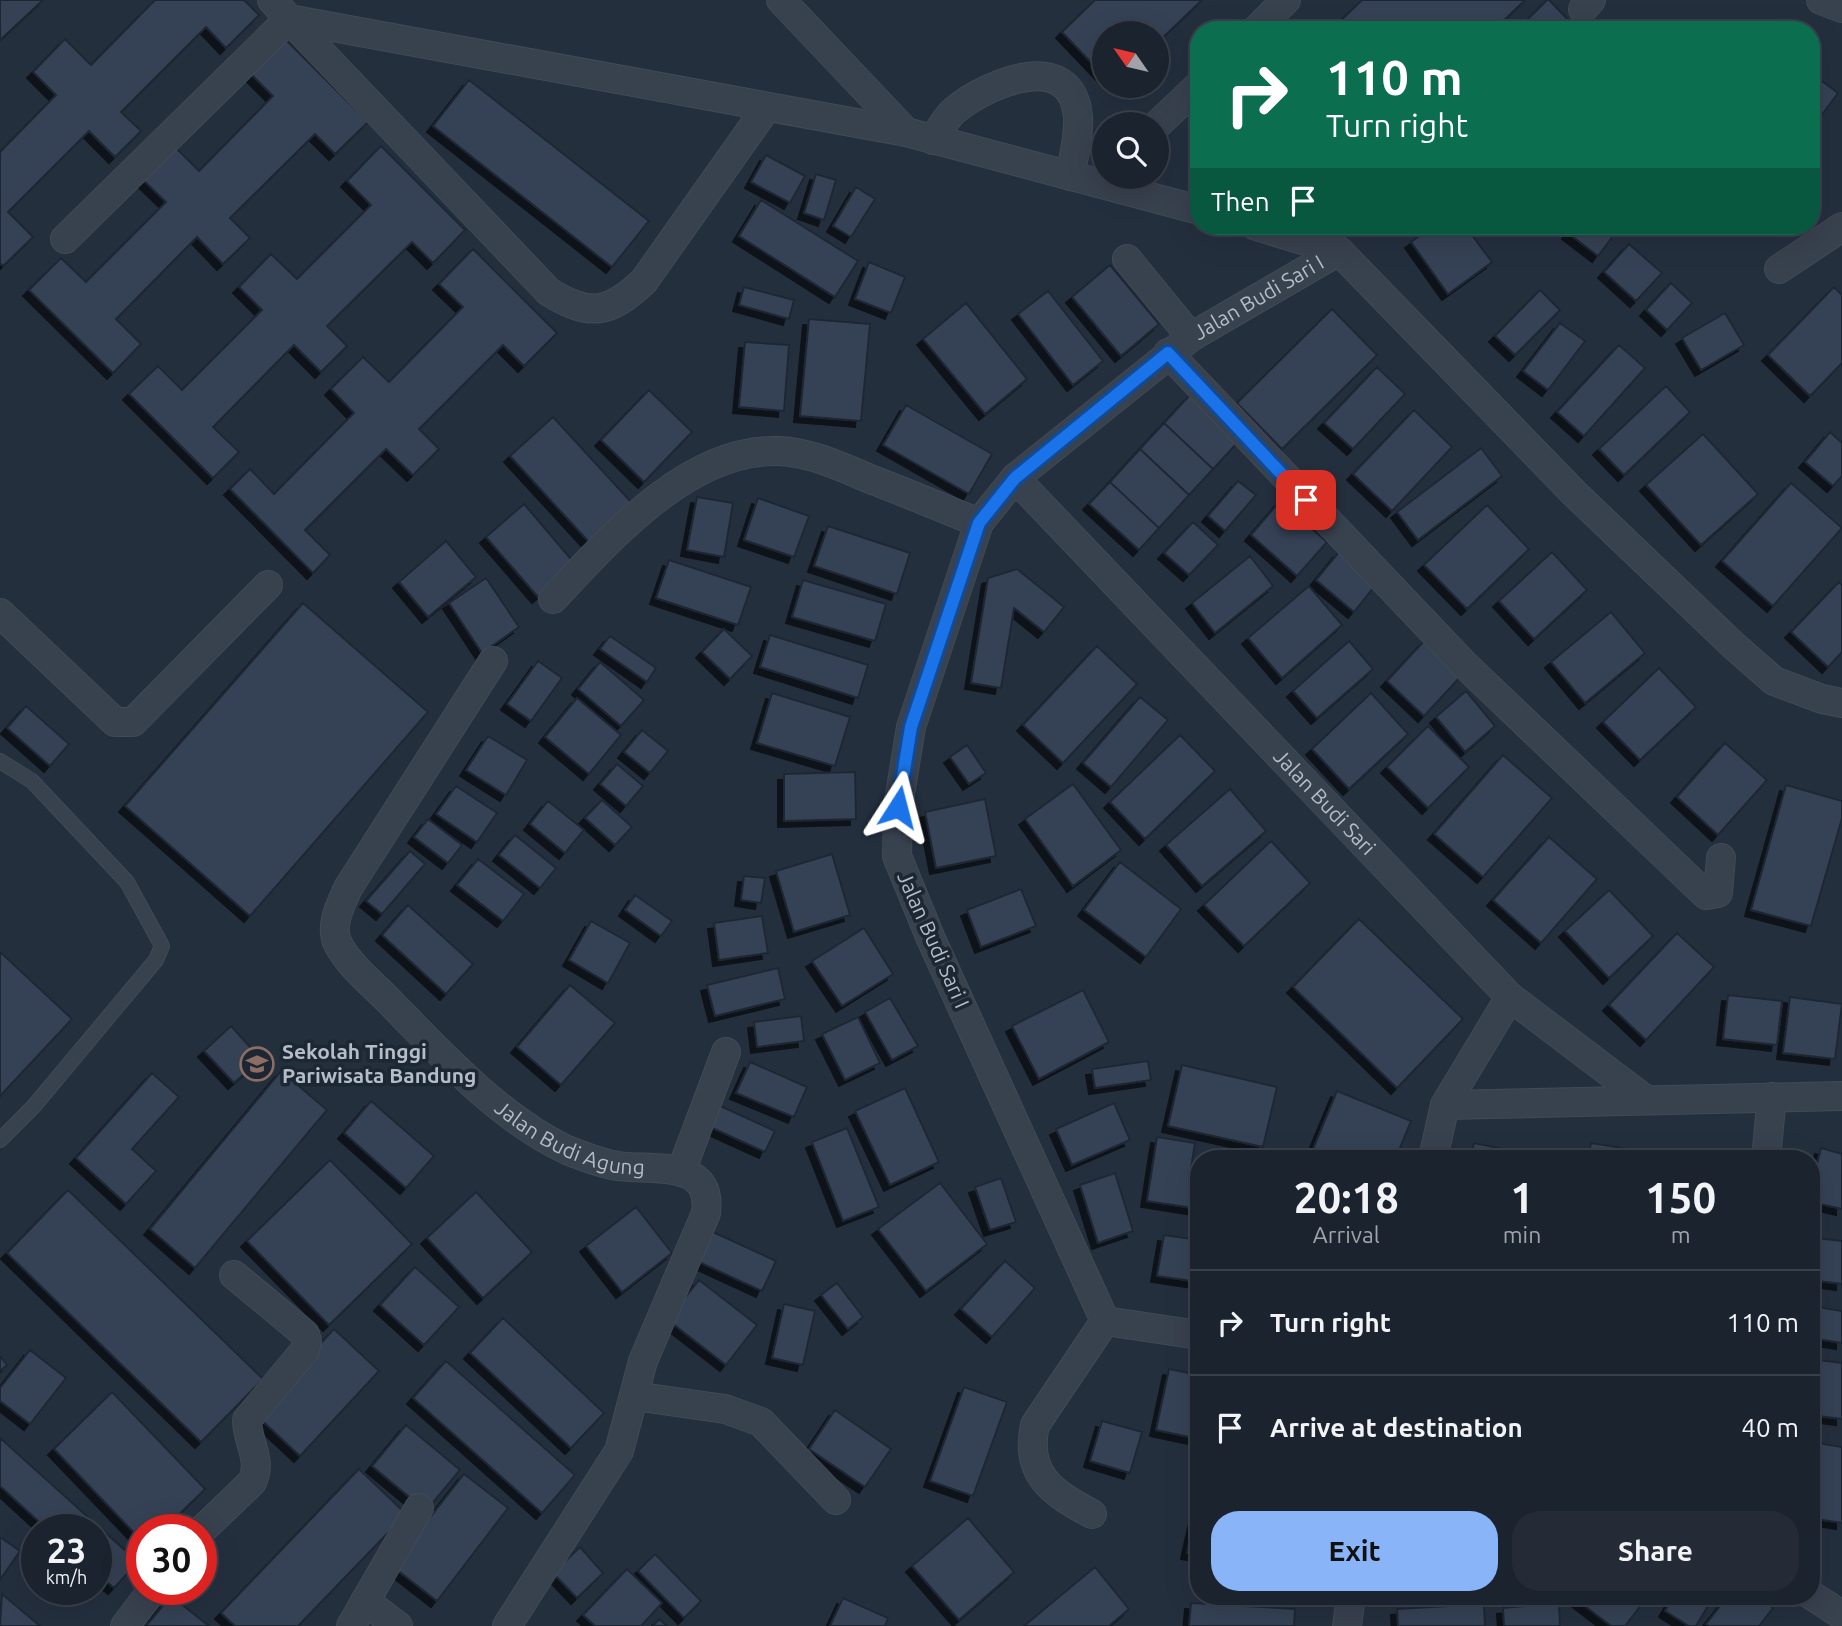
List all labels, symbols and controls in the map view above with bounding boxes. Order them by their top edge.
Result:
north arrow [1092,21,1169,98]
map controls [1092,21,1169,189]
icon: right [1211,49,1302,140]
text: 110 m [1326,49,1463,104]
text: Turn right [1326,107,1468,143]
button: search [1092,112,1169,189]
icon: arrive [1284,182,1322,220]
text: Then [1211,187,1270,216]
street label: Jalan Budi Sari I [1189,250,1328,344]
pin [1276,470,1336,530]
icon: arrive [1287,481,1325,519]
street label: Jalan Budi Sari [1269,744,1381,859]
position arrow [861,770,935,844]
street label: Jalan Budi Sari I [893,868,975,1012]
place label: Sekolah Tinggi Pariwisata Bandung [282,1039,476,1087]
school or university icon: Sekolah Tinggi Pariwisata Bandung [238,1045,276,1083]
street label: Jalan Budi Agung [490,1095,645,1179]
text: 20:18 [1294,1174,1399,1221]
text: 1 [1510,1174,1534,1221]
text: 150 [1645,1174,1716,1221]
text: Arrival [1313,1222,1380,1247]
text: min [1503,1222,1541,1247]
text: m [1671,1222,1691,1247]
icon: right [1211,1304,1249,1342]
text: Turn right [1270,1308,1391,1337]
text: 110 m [1727,1308,1799,1337]
icon: arrive [1211,1409,1249,1447]
text: Arrive at destination [1270,1413,1523,1442]
text: 40 m [1741,1413,1799,1442]
button: Exit [1211,1511,1498,1591]
button: Share [1512,1511,1799,1591]
speed limit sign: 30 [126,1514,217,1605]
text: 23 [47,1530,86,1570]
text: km/h [46,1567,87,1587]

